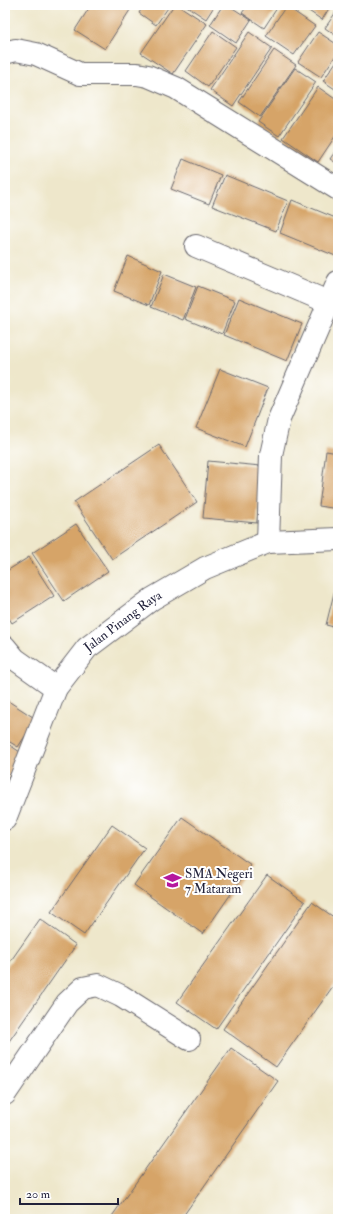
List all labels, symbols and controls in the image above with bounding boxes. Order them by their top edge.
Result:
street label: Jalan Pinang Raya [80,587,165,656]
place label: SMA Negeri 7 Mataram [185,866,253,897]
school or university icon: SMA Negeri 7 Mataram [162,871,182,891]
scale bar [20,1180,118,1206]
text: 20 m [26,1187,51,1202]

